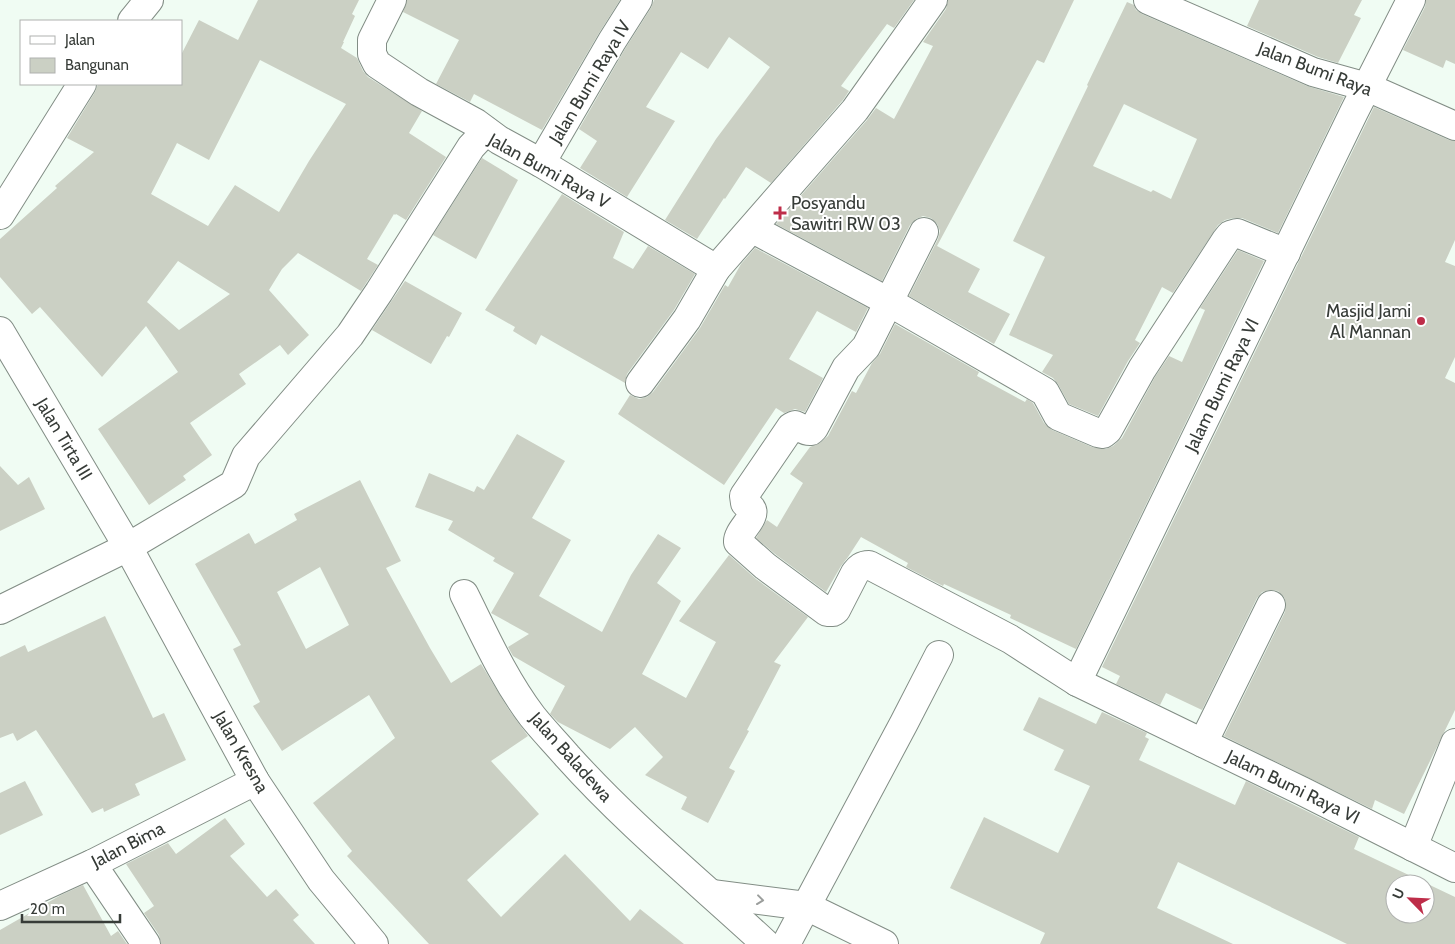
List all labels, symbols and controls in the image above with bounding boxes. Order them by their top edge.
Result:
street label: Jalan Bumi Raya IV [544,16,636,149]
legend [20,20,182,85]
text: Jalan [64,31,95,49]
street label: Jalan Bumi Raya [1254,37,1376,101]
text: Bangunan [65,56,129,74]
street label: Jalan Bumi Raya V [484,128,614,213]
place label: Posyandu Sawitri RW 03 [791,192,901,235]
marker: Posyandu Sawitri RW 03 [773,206,787,220]
place label: Masjid Jami Al Mannan [1326,300,1411,343]
street label: Jalam Bumi Raya VI [1180,315,1264,456]
marker: Masjid Jami Al Mannan [1415,315,1427,327]
street label: Jalan Tirta III [30,393,97,484]
street label: Jalan Kresna [208,706,273,797]
street label: Jalan Baladewa [524,707,617,807]
street label: Jalam Bumi Raya VI [1222,745,1363,829]
street label: Jalan Bima [87,817,168,873]
north arrow [1385,874,1435,924]
text: U [1388,885,1408,902]
scale bar [22,892,120,924]
one-way arrow [757,894,765,905]
text: 20 m [30,900,65,918]

